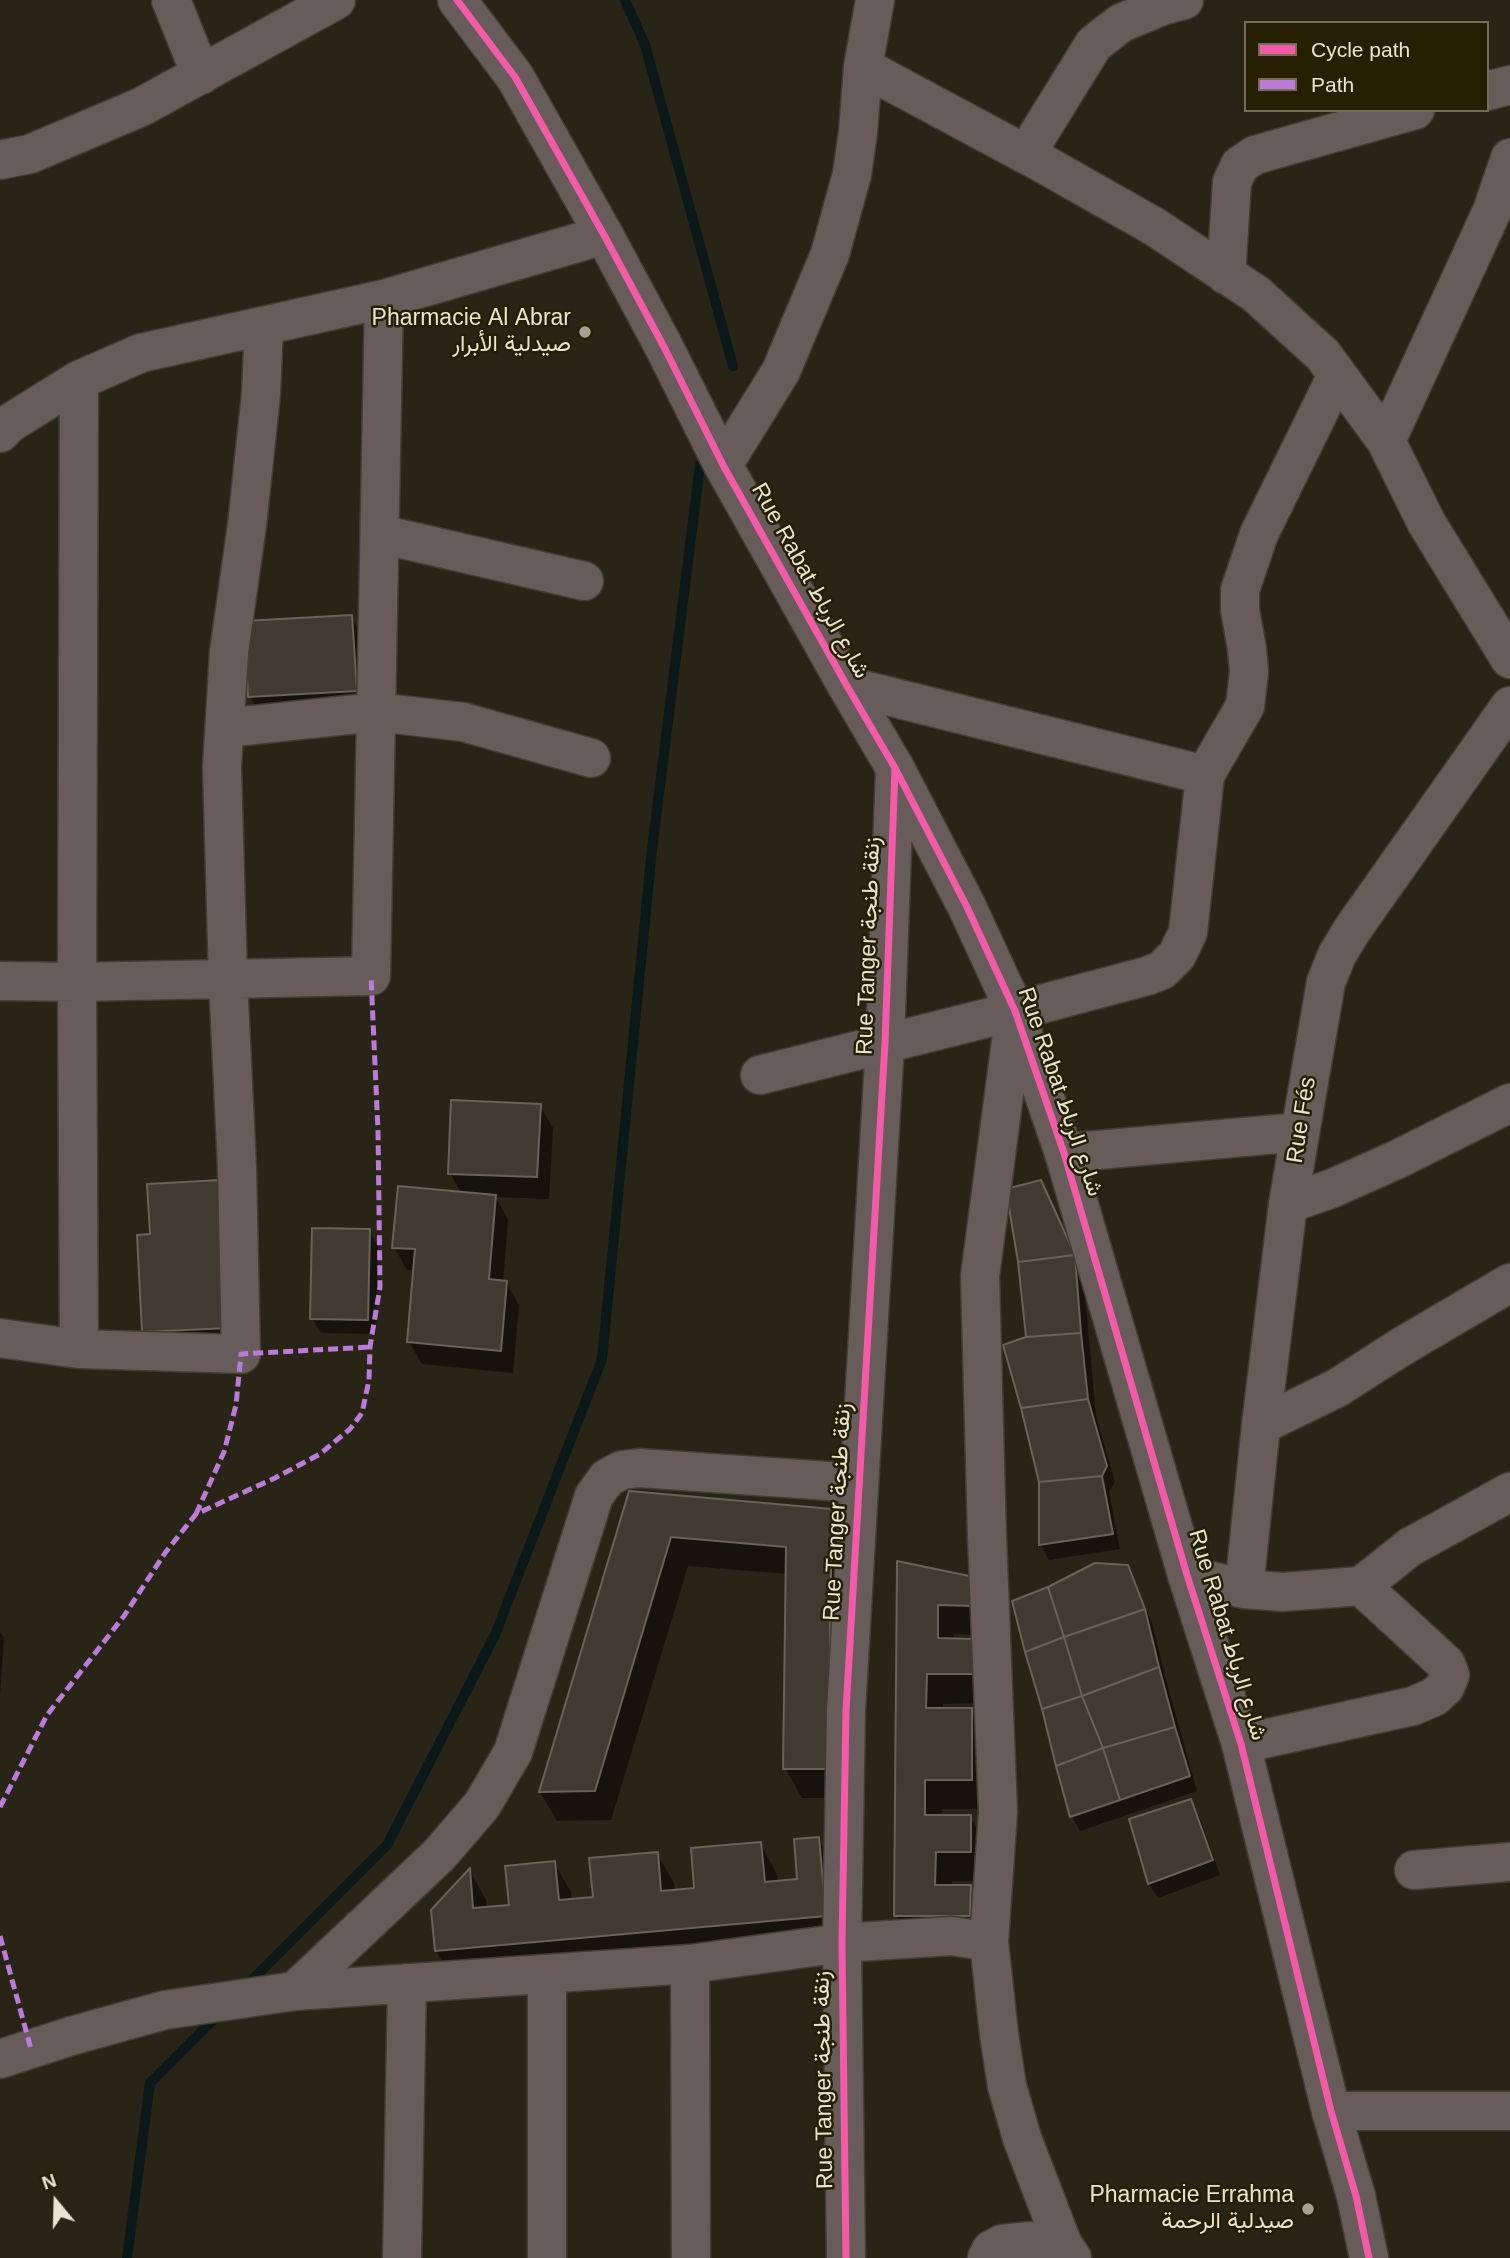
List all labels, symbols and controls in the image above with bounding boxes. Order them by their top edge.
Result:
legend [1244,21,1489,112]
text: Cycle path [1311,38,1410,61]
text: Path [1311,73,1354,96]
place label: Pharmacie Al Abrar صيدلية الأبرار [372,305,571,359]
marker: Pharmacie Al Abrar صيدلية الأبرار [577,324,593,340]
street label: Rue Rabat شارع الرباط [745,478,875,684]
street label: Rue Tanger زنقة طنجة [851,836,887,1056]
street label: Rue Rabat شارع الرباط [1011,984,1109,1200]
street label: Rue Fés [1282,1075,1322,1165]
street label: Rue Tanger زنقة طنجة [819,1402,857,1622]
street label: Rue Rabat شارع الرباط [1182,1526,1272,1744]
street label: Rue Tanger زنقة طنجة [808,1971,840,2189]
north arrow [21,2167,91,2237]
text: N [39,2170,59,2194]
place label: Pharmacie Errahma صيدلية الرحمة [1089,2182,1294,2236]
marker: Pharmacie Errahma صيدلية الرحمة [1300,2201,1316,2217]

